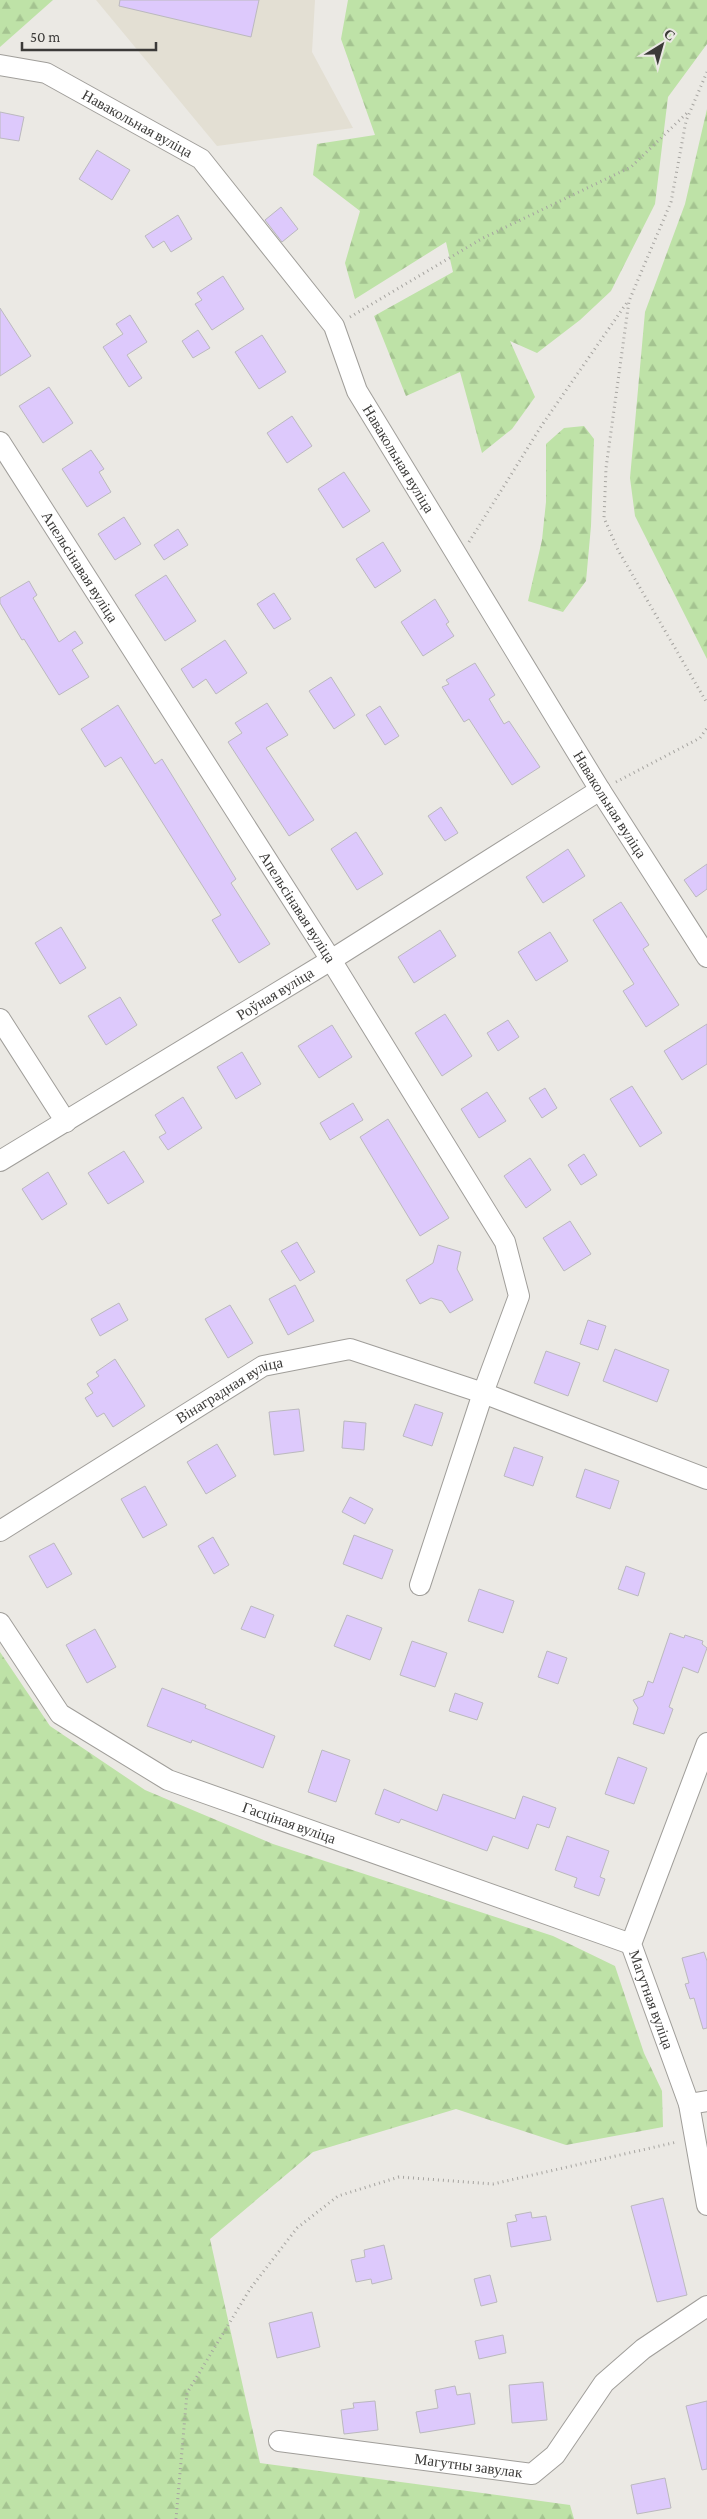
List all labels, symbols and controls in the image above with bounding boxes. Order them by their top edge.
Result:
scale bar [22,20,156,52]
north arrow [637,20,687,70]
text: С [661,25,679,44]
text: 50 m [30,29,60,45]
street label: Навакольная вуліца [79,87,195,161]
street label: Навакольная вуліца [359,402,438,516]
street label: Апельсінавая вуліца [38,508,121,625]
street label: Навакольная вуліца [570,748,650,861]
street label: Апельсінавая вуліца [256,849,339,966]
street label: Роўная вуліца [234,964,317,1023]
street label: Вінаградная вуліца [173,1354,285,1426]
street label: Гасціная вуліца [240,1799,338,1847]
street label: Магутная вуліца [626,1948,677,2052]
street label: Магутны завулак [413,2451,524,2481]

